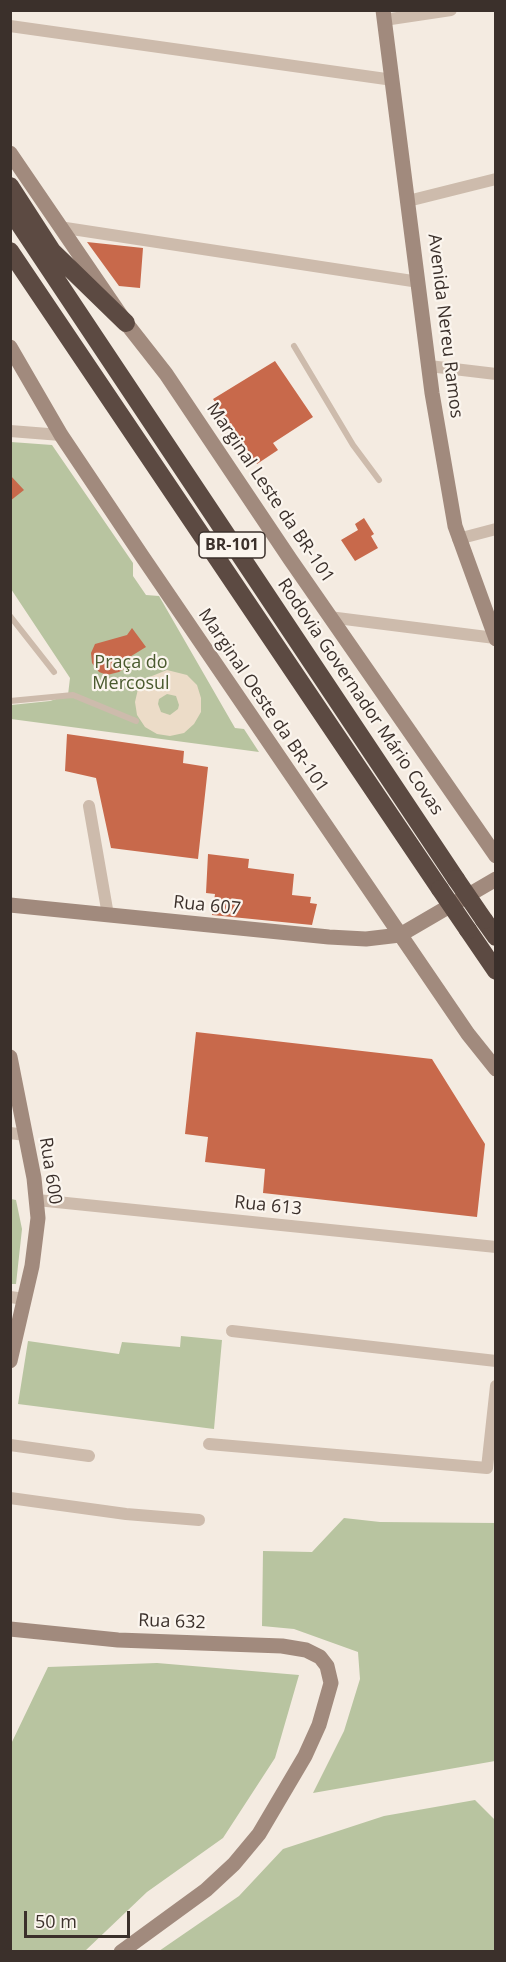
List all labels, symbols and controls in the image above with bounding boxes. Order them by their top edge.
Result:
street label: Avenida Nereu Ramos [423,232,467,420]
street label: Marginal Leste da BR-101 [202,399,338,587]
road number: BR-101 [199,532,265,558]
street label: Rodovia Governador Mário Covas [273,575,447,819]
street label: Marginal Oeste da BR-101 [193,605,333,797]
park label: Praça do Mercosul [92,652,170,694]
street label: Rua 607 [172,892,242,920]
street label: Rua 600 [34,1136,66,1206]
street label: Rua 613 [233,1192,303,1220]
street label: Rua 632 [138,1610,206,1634]
scale bar [27,1899,134,1937]
text: 50 m [35,1909,77,1933]

